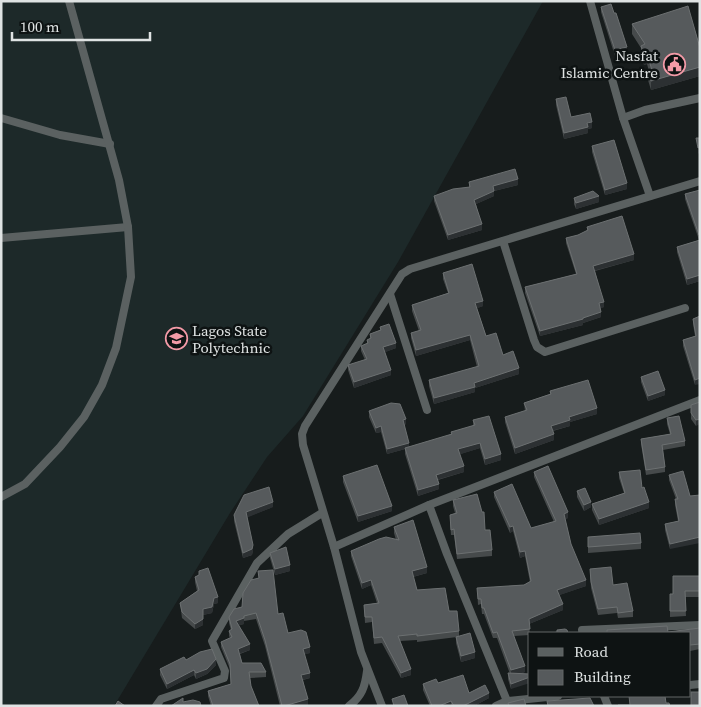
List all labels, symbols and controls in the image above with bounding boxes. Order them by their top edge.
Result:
scale bar [12,10,150,42]
text: 100 m [20,16,60,37]
place label: Nasfat Islamic Centre [561,45,658,83]
public building icon: Nasfat Islamic Centre [662,52,686,76]
place label: Lagos State Polytechnic [192,320,270,358]
school or university icon: Lagos State Polytechnic [164,327,188,351]
legend [528,632,691,697]
text: Road [574,641,608,662]
text: Building [574,666,631,687]

